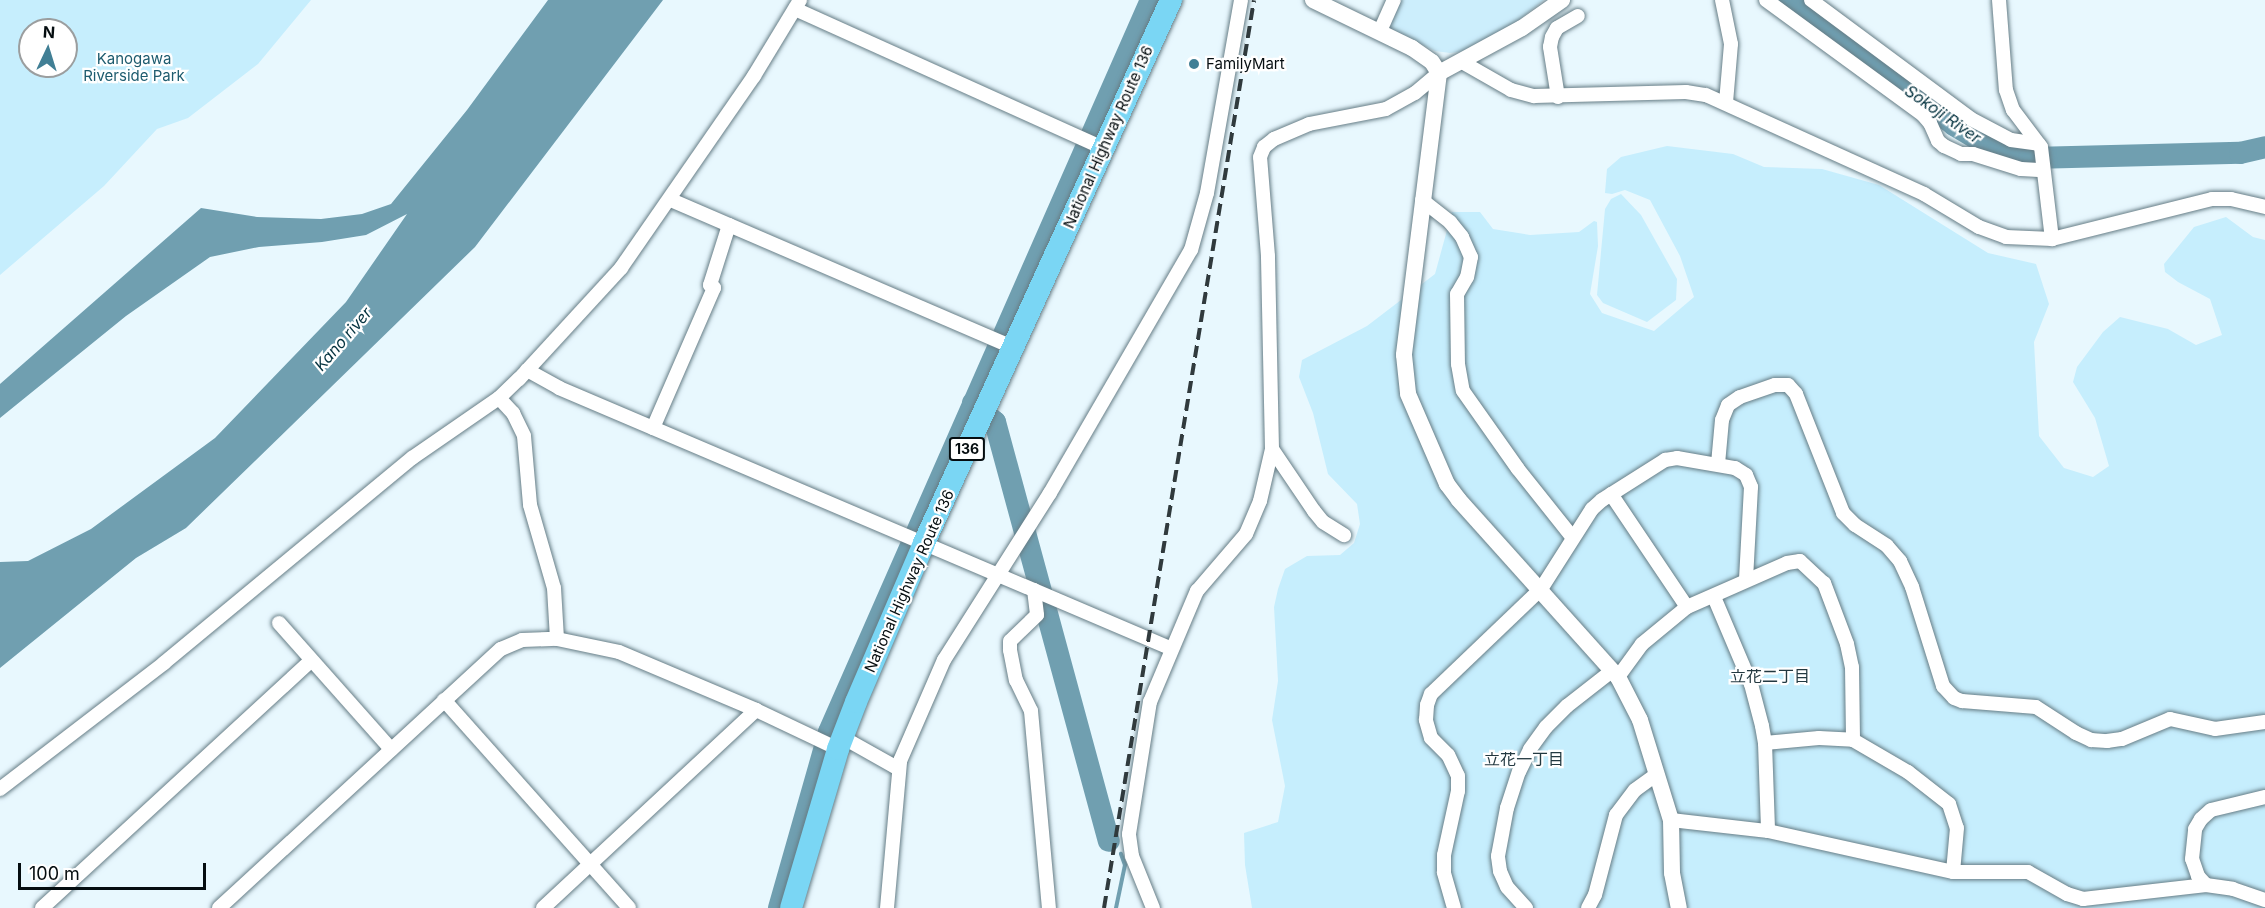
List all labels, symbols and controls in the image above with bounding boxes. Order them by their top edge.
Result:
north arrow [18,18,78,78]
text: N [42,22,56,42]
street label: National Highway Route 136 [1059,43,1157,231]
park label: Kanogawa Riverside Park [83,49,185,84]
place label: FamilyMart [1206,55,1285,73]
marker: FamilyMart [1187,57,1201,71]
water label: Sokoji River [1901,81,1985,147]
water label: Kano river [310,303,376,375]
road number: 136 [948,438,986,460]
street label: National Highway Route 136 [860,487,958,675]
district label: 立花二丁目 [1730,666,1810,686]
district label: 立花一丁目 [1484,749,1564,769]
scale bar [21,851,208,889]
text: 100 m [29,863,80,884]

